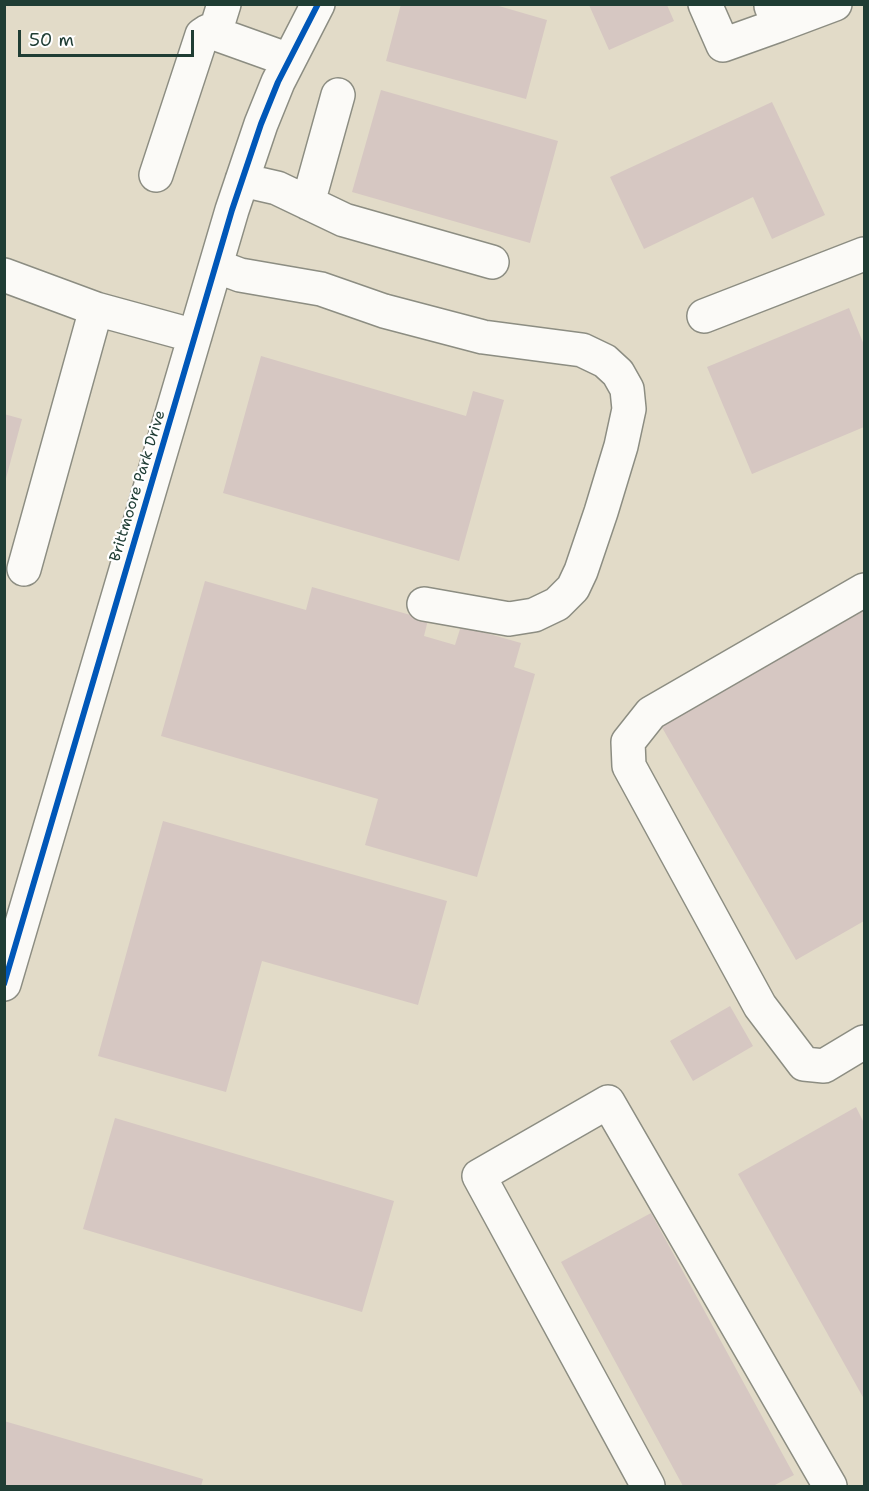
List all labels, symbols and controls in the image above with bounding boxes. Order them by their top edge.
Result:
scale bar [21,18,196,56]
text: 50 m [29,28,74,52]
street label: Brittmoore Park Drive [106,408,170,564]

